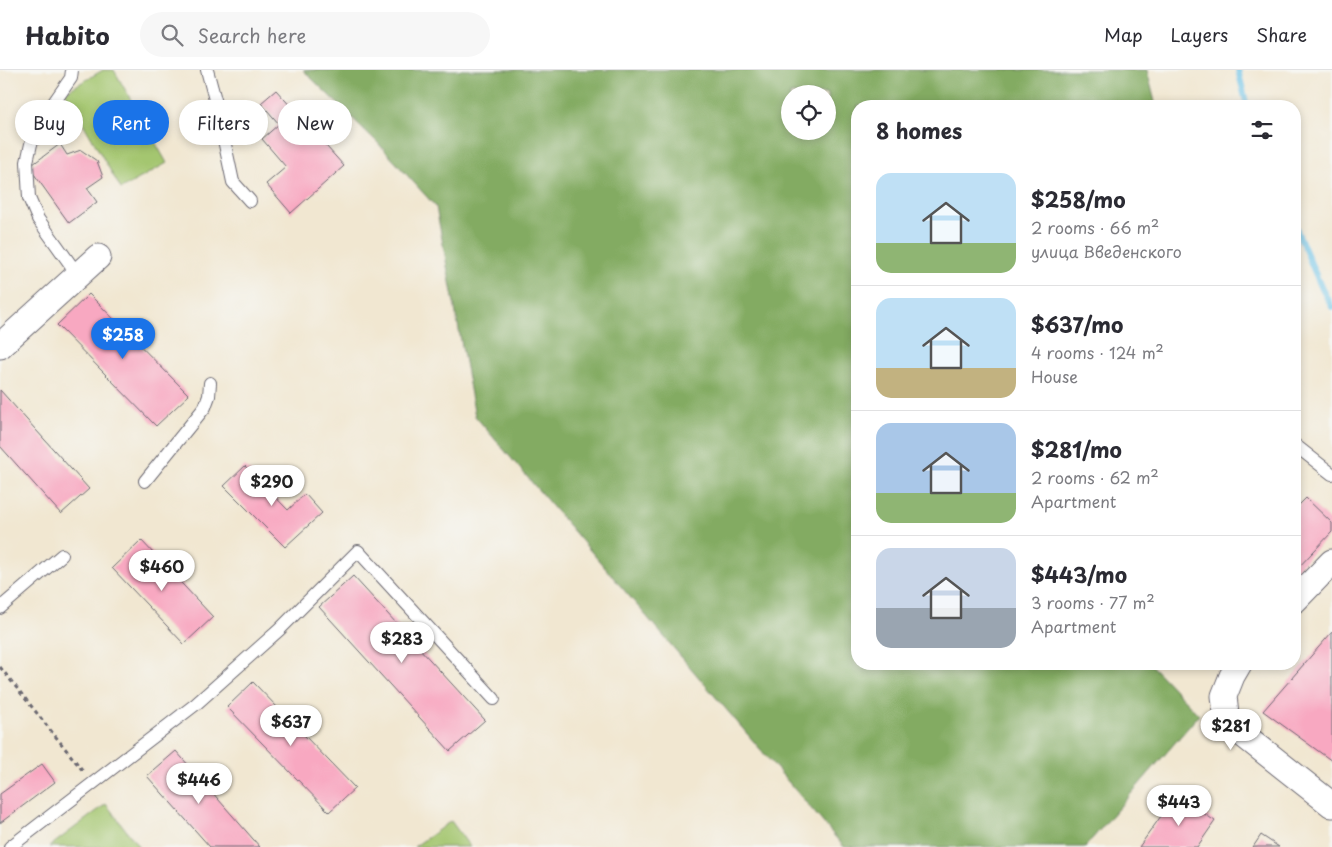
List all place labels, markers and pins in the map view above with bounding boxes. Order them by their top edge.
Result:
pin: $258 [93,318,153,360]
pin: $290 [242,464,302,507]
pin: $460 [132,550,192,592]
pin: $283 [372,622,432,664]
pin: $637 [261,704,321,747]
pin: $281 [1201,708,1261,751]
pin: $446 [169,762,229,805]
pin: $443 [1149,784,1209,827]

